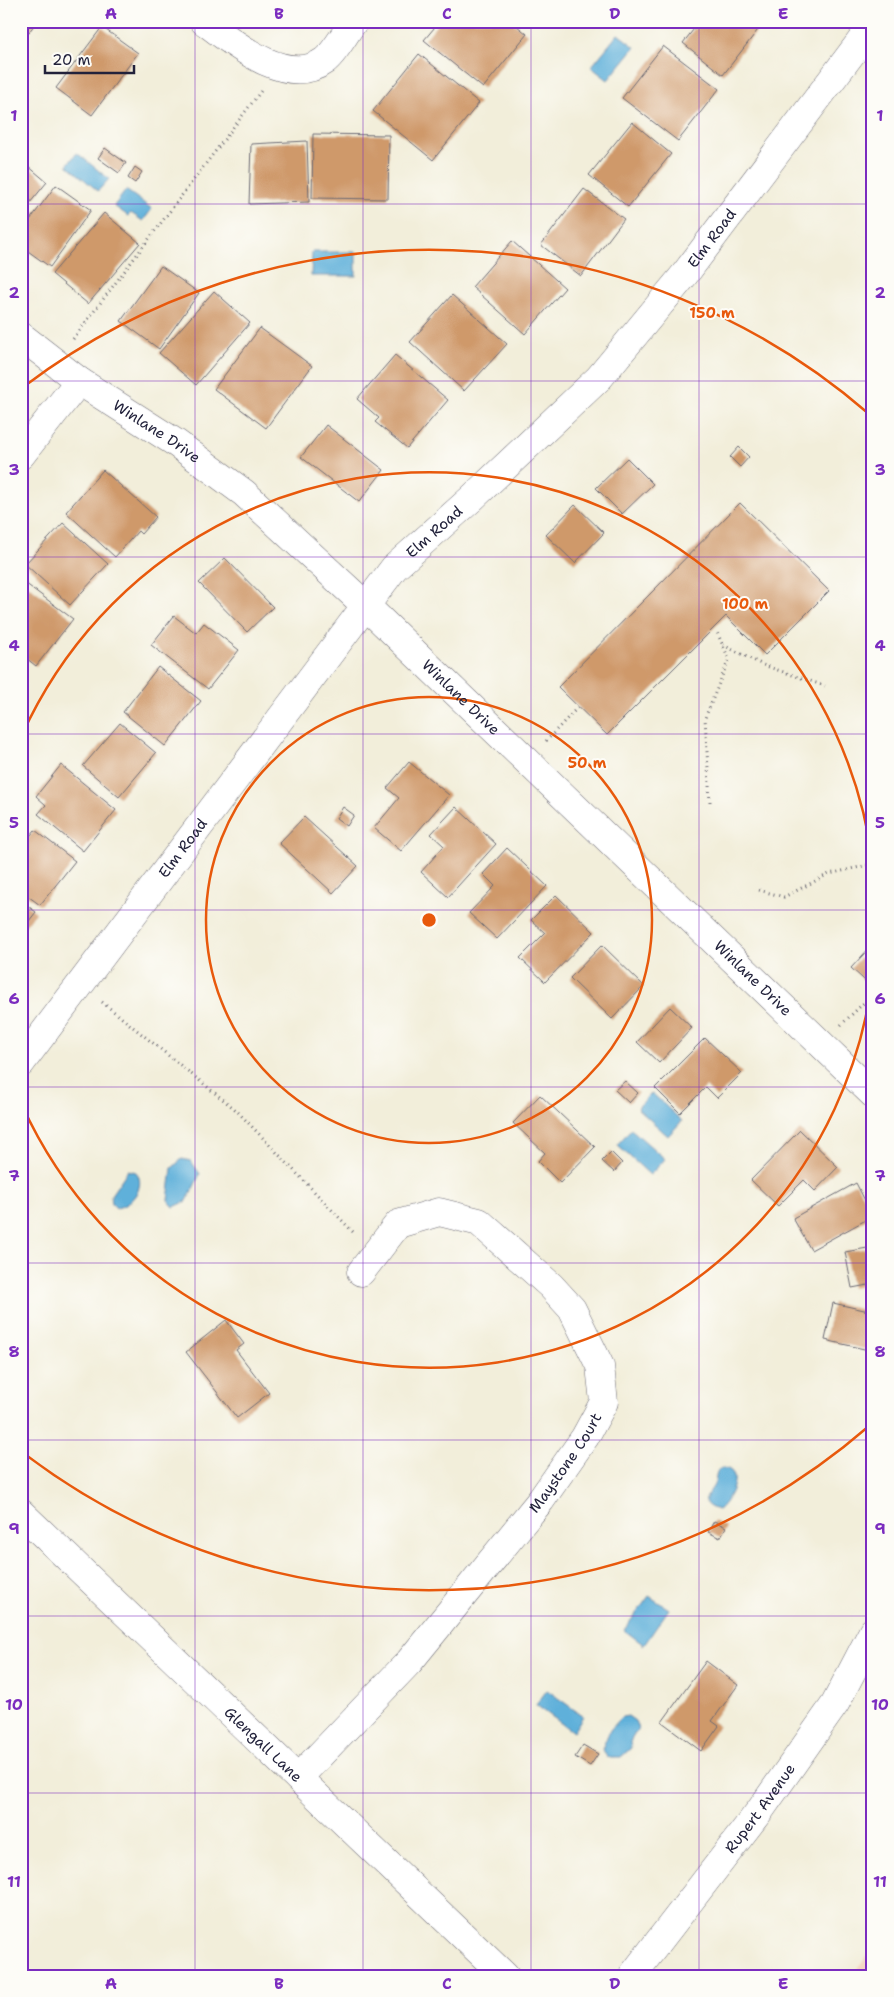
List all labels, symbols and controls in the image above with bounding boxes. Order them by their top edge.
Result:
text: A [105,3,117,24]
text: B [274,3,284,24]
text: C [442,3,452,24]
text: D [609,3,621,24]
text: E [778,3,788,24]
scale bar [45,42,134,74]
text: 20 m [52,50,91,70]
text: 1 [10,105,18,126]
text: 1 [876,105,884,126]
street label: Elm Road [683,204,741,272]
text: 2 [8,282,20,303]
text: 2 [874,282,886,303]
text: 150 m [689,303,735,323]
street label: Winlane Drive [109,395,204,468]
text: 3 [8,459,20,480]
text: 3 [874,459,886,480]
street label: Elm Road [402,501,467,562]
text: 100 m [722,594,768,614]
text: 4 [8,635,20,656]
text: 4 [874,635,886,656]
street label: Winlane Drive [418,655,504,740]
text: 50 m [568,753,607,773]
text: 5 [9,812,19,833]
text: 5 [875,812,885,833]
street label: Elm Road [154,814,212,882]
centre of rings [420,911,438,929]
street label: Winlane Drive [709,936,796,1020]
text: 6 [8,988,20,1009]
text: 6 [874,988,886,1009]
text: 7 [8,1165,20,1186]
text: 7 [874,1165,886,1186]
text: 8 [8,1341,20,1362]
text: 8 [874,1341,886,1362]
street label: Maystone Court [524,1409,606,1517]
text: 9 [8,1518,20,1539]
text: 9 [874,1518,886,1539]
text: 10 [5,1694,23,1715]
text: 10 [871,1694,889,1715]
street label: Glengall Lane [220,1703,306,1787]
street label: Rupert Avenue [720,1760,800,1857]
text: 11 [7,1871,21,1892]
text: 11 [873,1871,887,1892]
text: A [105,1973,117,1994]
text: B [274,1973,284,1994]
text: C [442,1973,452,1994]
text: D [609,1973,621,1994]
text: E [778,1973,788,1994]

